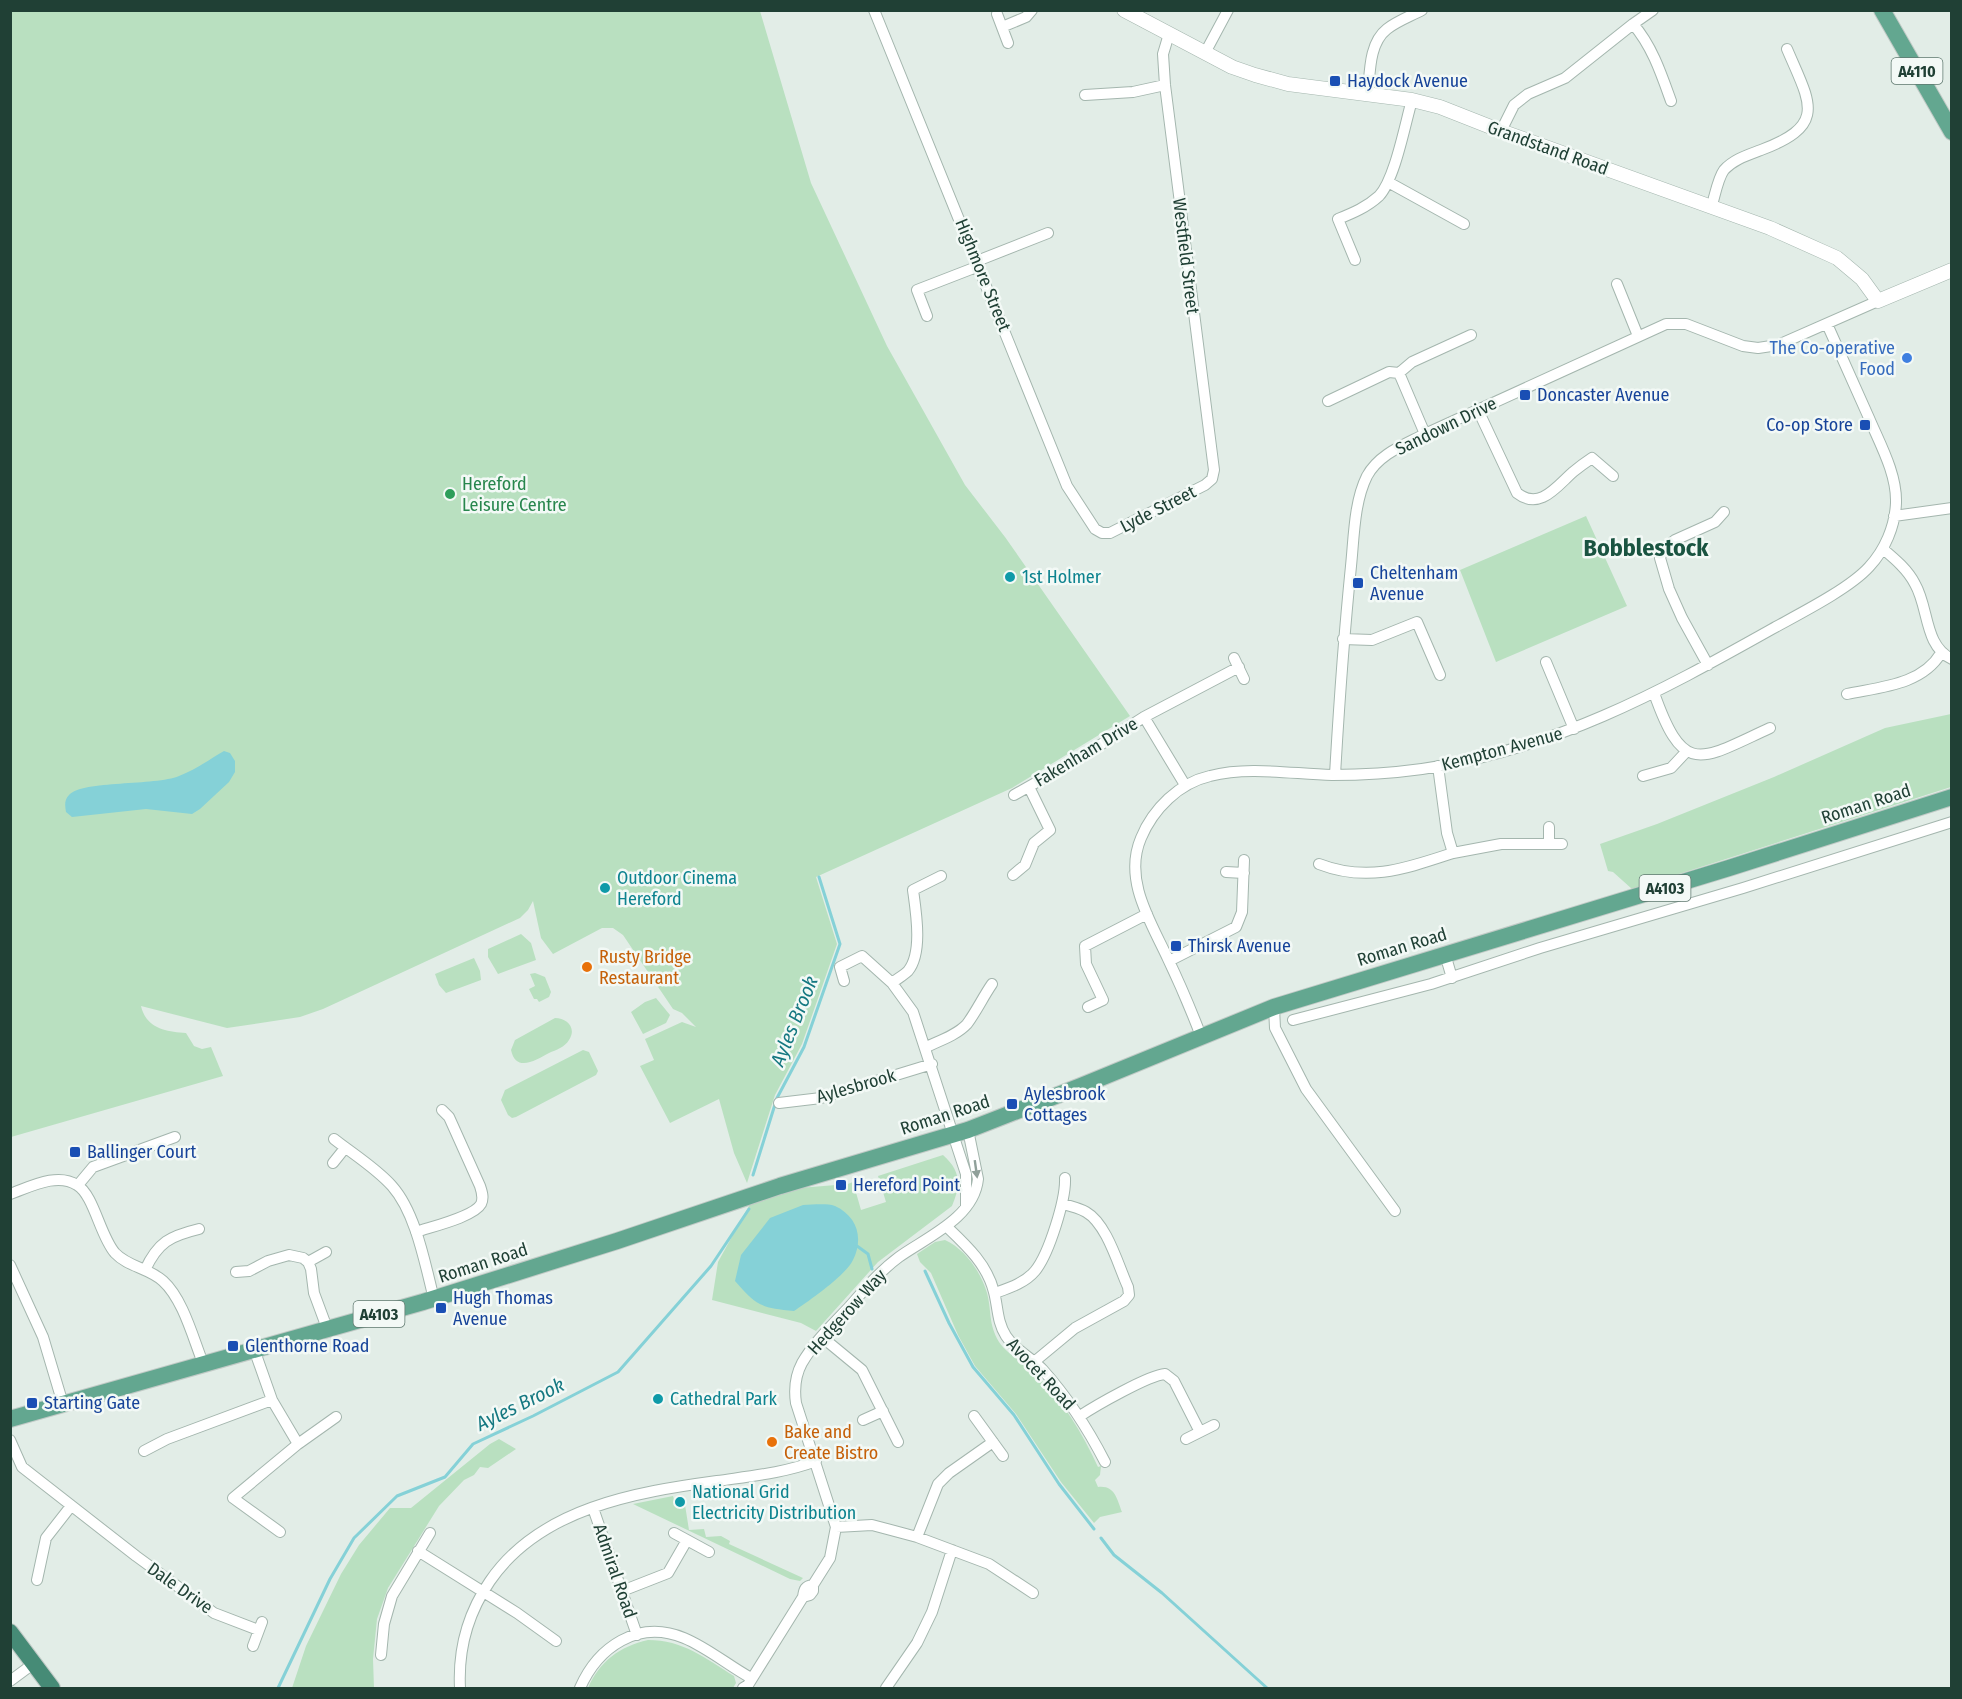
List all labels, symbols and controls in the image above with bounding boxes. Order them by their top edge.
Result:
road number: A4110 [1892,58,1942,84]
place label: Haydock Avenue [1347,70,1468,92]
marker: Haydock Avenue [1328,74,1342,88]
street label: Grandstand Road [1485,116,1611,180]
street label: Westfield Street [1168,197,1204,315]
street label: Highmore Street [950,215,1016,335]
place label: The Co-operative Food [1769,337,1895,380]
marker: The Co-operative Food [1900,351,1914,365]
place label: Doncaster Avenue [1537,384,1670,406]
marker: Doncaster Avenue [1518,388,1532,402]
street label: Sandown Drive [1392,392,1500,460]
place label: Co-op Store [1766,414,1853,436]
marker: Co-op Store [1858,418,1872,432]
place label: Hereford Leisure Centre [462,473,567,516]
street label: Lyde Street [1117,481,1200,537]
marker: Hereford Leisure Centre [443,487,457,501]
district label: Bobblestock [1584,534,1709,562]
place label: Cheltenham Avenue [1370,562,1458,605]
place label: 1st Holmer [1022,566,1102,588]
marker: 1st Holmer [1003,570,1017,584]
marker: Cheltenham Avenue [1351,576,1365,590]
street label: Fakenham Drive [1030,712,1142,791]
street label: Kempton Avenue [1439,722,1565,776]
street label: Roman Road [1819,779,1913,829]
place label: Outdoor Cinema Hereford [617,867,737,910]
road number: A4103 [1640,875,1690,901]
marker: Outdoor Cinema Hereford [598,881,612,895]
street label: Roman Road [1354,923,1450,971]
place label: Thirsk Avenue [1188,935,1291,957]
marker: Thirsk Avenue [1169,939,1183,953]
place label: Rusty Bridge Restaurant [599,946,691,989]
marker: Rusty Bridge Restaurant [580,960,594,974]
water label: Ayles Brook [765,972,823,1071]
street label: Aylesbrook [814,1064,899,1108]
place label: Aylesbrook Cottages [1024,1083,1106,1126]
street label: Roman Road [898,1090,992,1140]
marker: Aylesbrook Cottages [1005,1097,1019,1111]
place label: Ballinger Court [87,1141,197,1163]
marker: Ballinger Court [68,1145,82,1159]
one-way arrow [972,1160,981,1179]
place label: Hereford Point [853,1174,960,1196]
marker: Hereford Point [834,1178,848,1192]
street label: Roman Road [436,1238,530,1288]
street label: Hedgerow Way [803,1265,891,1359]
place label: Hugh Thomas Avenue [453,1287,553,1330]
road number: A4103 [354,1301,404,1327]
marker: Hugh Thomas Avenue [434,1301,448,1315]
street label: Avocet Road [1002,1333,1080,1415]
place label: Glenthorne Road [245,1335,369,1357]
marker: Glenthorne Road [226,1339,240,1353]
water label: Ayles Brook [471,1372,568,1436]
place label: Cathedral Park [670,1388,778,1410]
place label: Starting Gate [44,1392,140,1414]
marker: Cathedral Park [651,1392,665,1406]
marker: Starting Gate [25,1396,39,1410]
place label: Bake and Create Bistro [784,1421,878,1464]
marker: Bake and Create Bistro [765,1435,779,1449]
place label: National Grid Electricity Distribution [692,1481,856,1524]
marker: National Grid Electricity Distribution [673,1495,687,1509]
street label: Admiral Road [589,1521,641,1621]
street label: Dale Drive [143,1558,217,1619]

